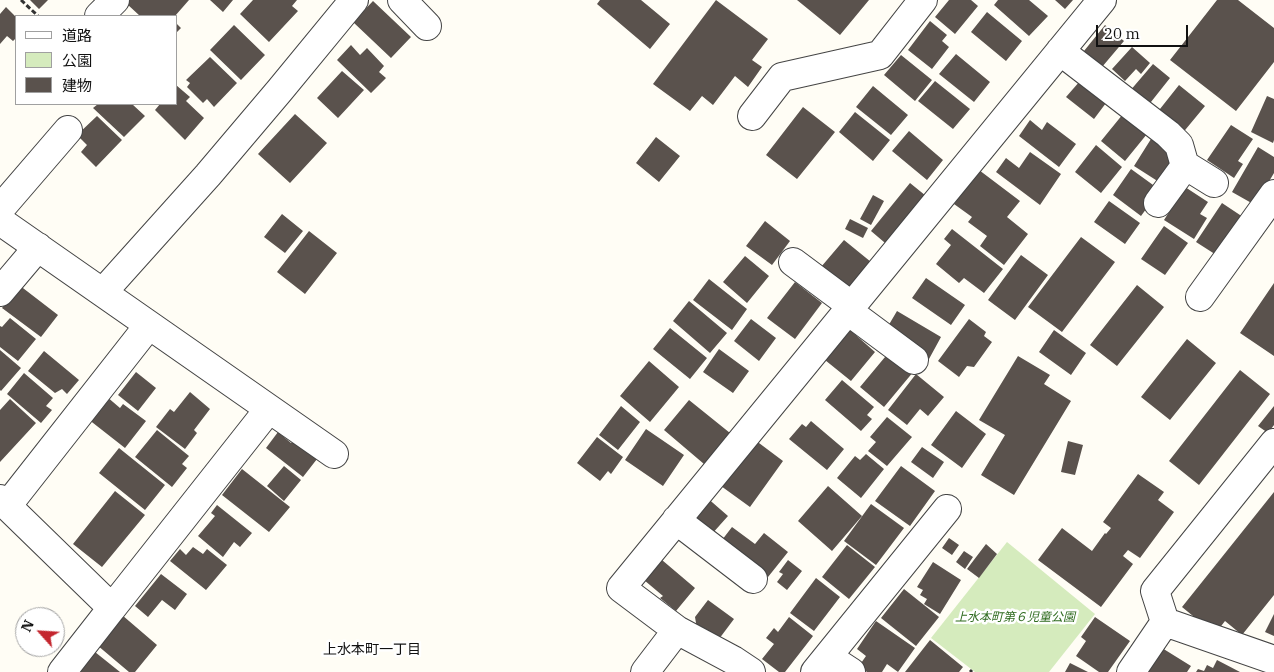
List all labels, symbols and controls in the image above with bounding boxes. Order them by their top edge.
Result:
legend [15,15,178,105]
scale bar [1099,15,1192,47]
text: 20 m [1104,24,1140,43]
text: 道路 [62,26,92,45]
text: 公園 [62,51,92,70]
text: 建物 [62,76,92,95]
north arrow [15,607,65,657]
park label: 上水本町第６児童公園 [955,611,1075,625]
text: N [17,617,38,635]
district label: 上水本町一丁目 [323,642,421,658]

